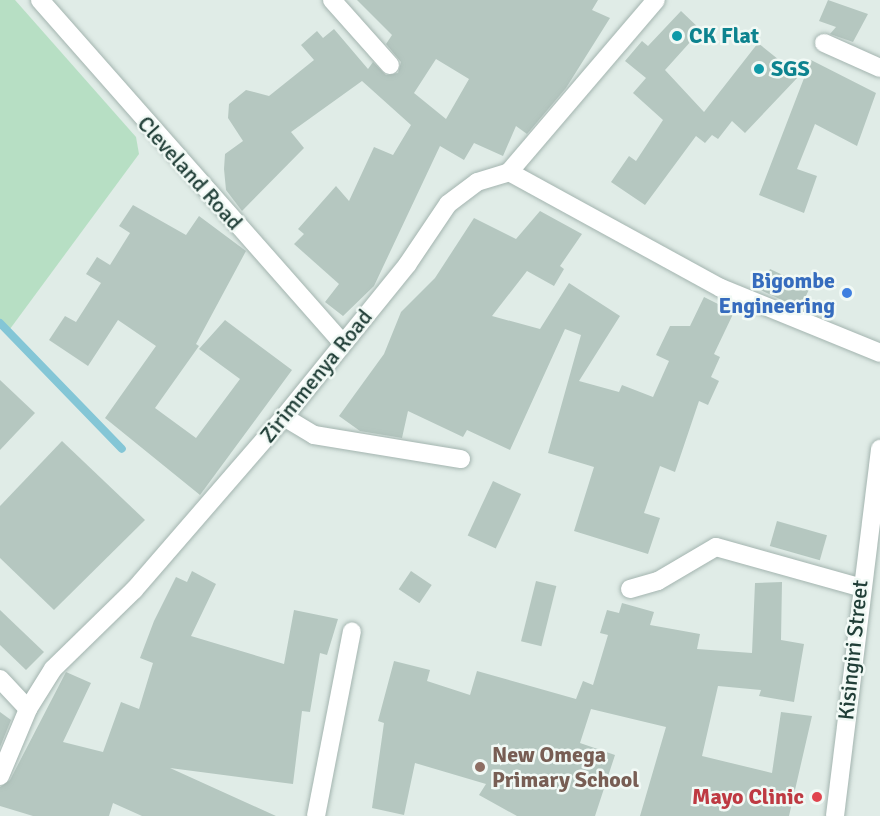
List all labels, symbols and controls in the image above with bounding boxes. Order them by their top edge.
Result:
place label: CK Flat [689,23,759,49]
marker: CK Flat [670,29,684,43]
place label: SGS [771,56,810,82]
marker: SGS [752,62,766,76]
street label: Cleveland Road [132,111,248,235]
place label: Bigombe Engineering [719,267,835,318]
marker: Bigombe Engineering [840,286,854,300]
street label: Zirimmenya Road [254,304,378,448]
street label: Kisingiri Street [833,579,873,721]
place label: New Omega Primary School [492,741,639,792]
marker: New Omega Primary School [473,760,487,774]
place label: Mayo Clinic [692,784,804,810]
marker: Mayo Clinic [808,788,826,806]

